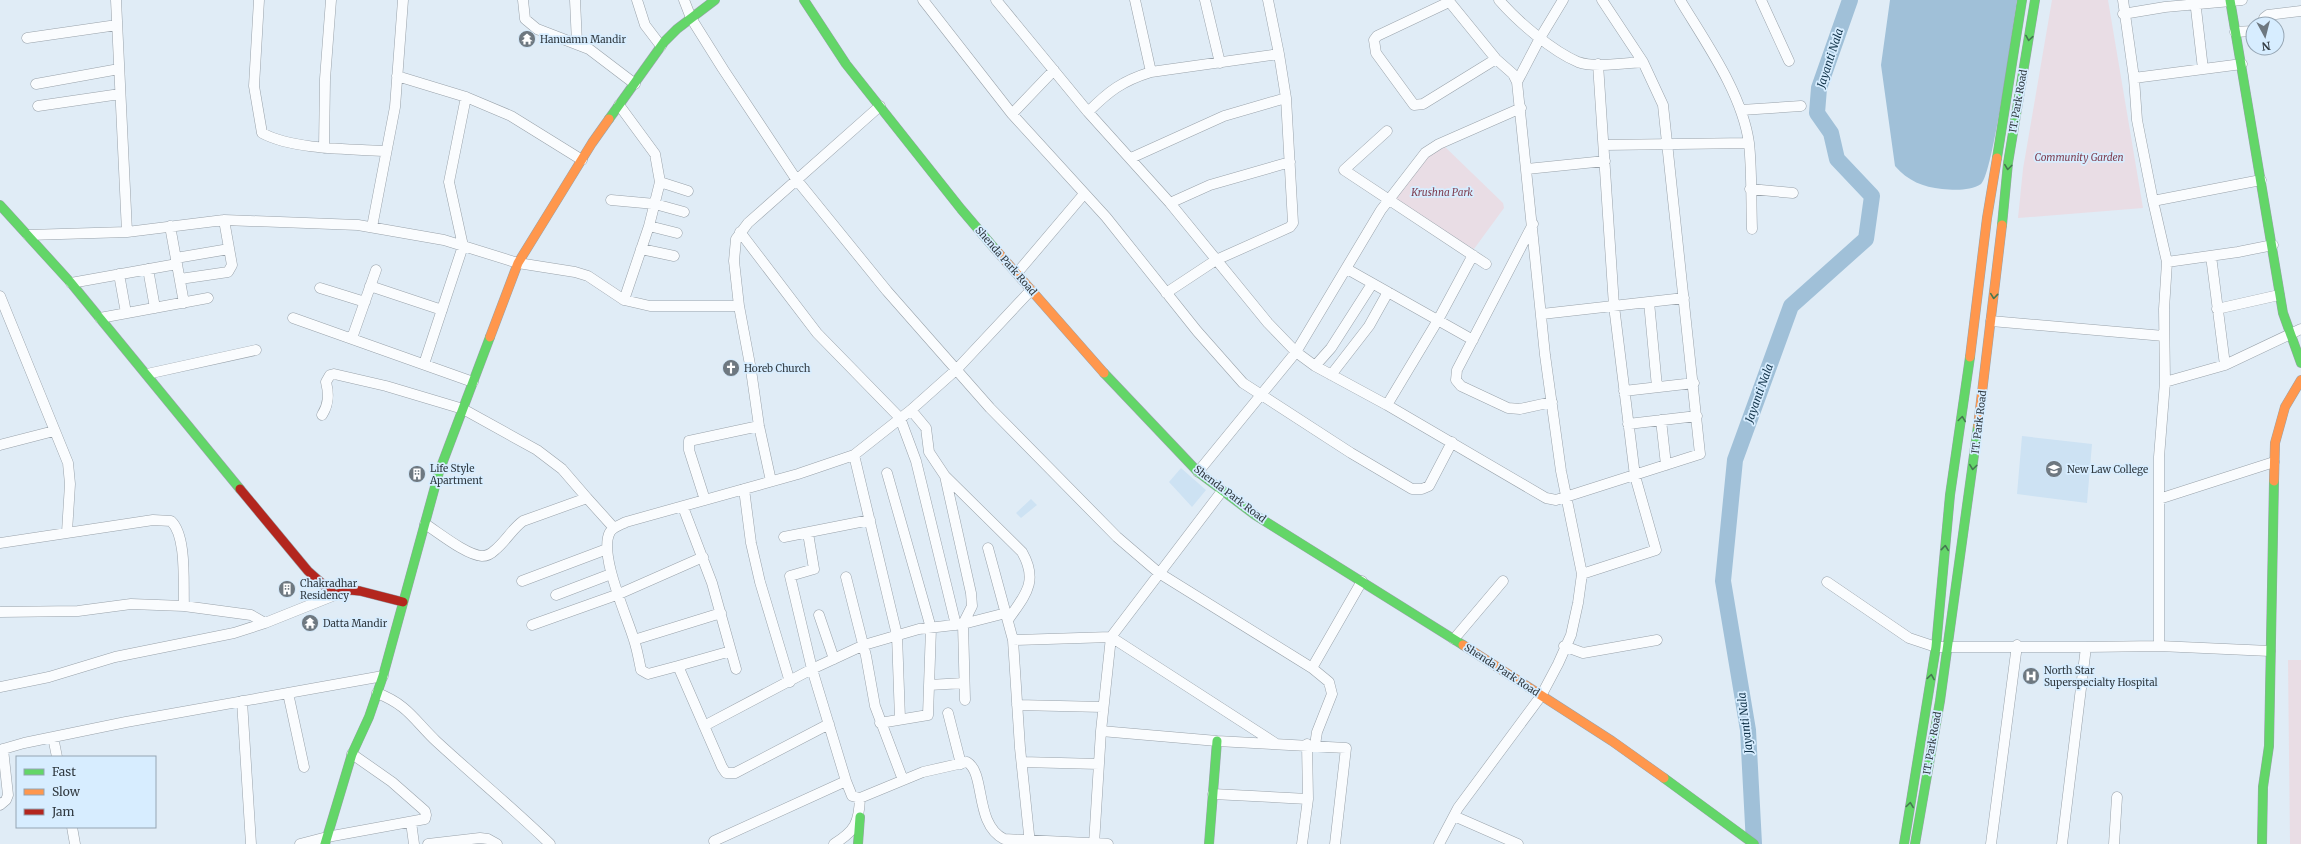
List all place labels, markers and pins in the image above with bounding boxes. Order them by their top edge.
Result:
temple icon: Hanuamn Mandir [517,29,537,49]
place label: Hanuamn Mandir [540,33,626,46]
church icon: Horeb Church [721,358,741,378]
place label: Horeb Church [744,362,811,375]
school or university icon: New Law College [2044,459,2064,479]
place label: Life Style Apartment [429,462,483,487]
place label: New Law College [2067,463,2148,476]
building icon: Life Style Apartment [407,464,427,484]
place label: Chakradhar Residency [300,577,358,602]
building icon: Chakradhar Residency [277,579,297,599]
temple icon: Datta Mandir [300,613,320,633]
place label: Datta Mandir [323,617,388,630]
place label: North Star Superspecialty Hospital [2044,664,2158,689]
hospital icon: North Star Superspecialty Hospital [2021,666,2041,686]

